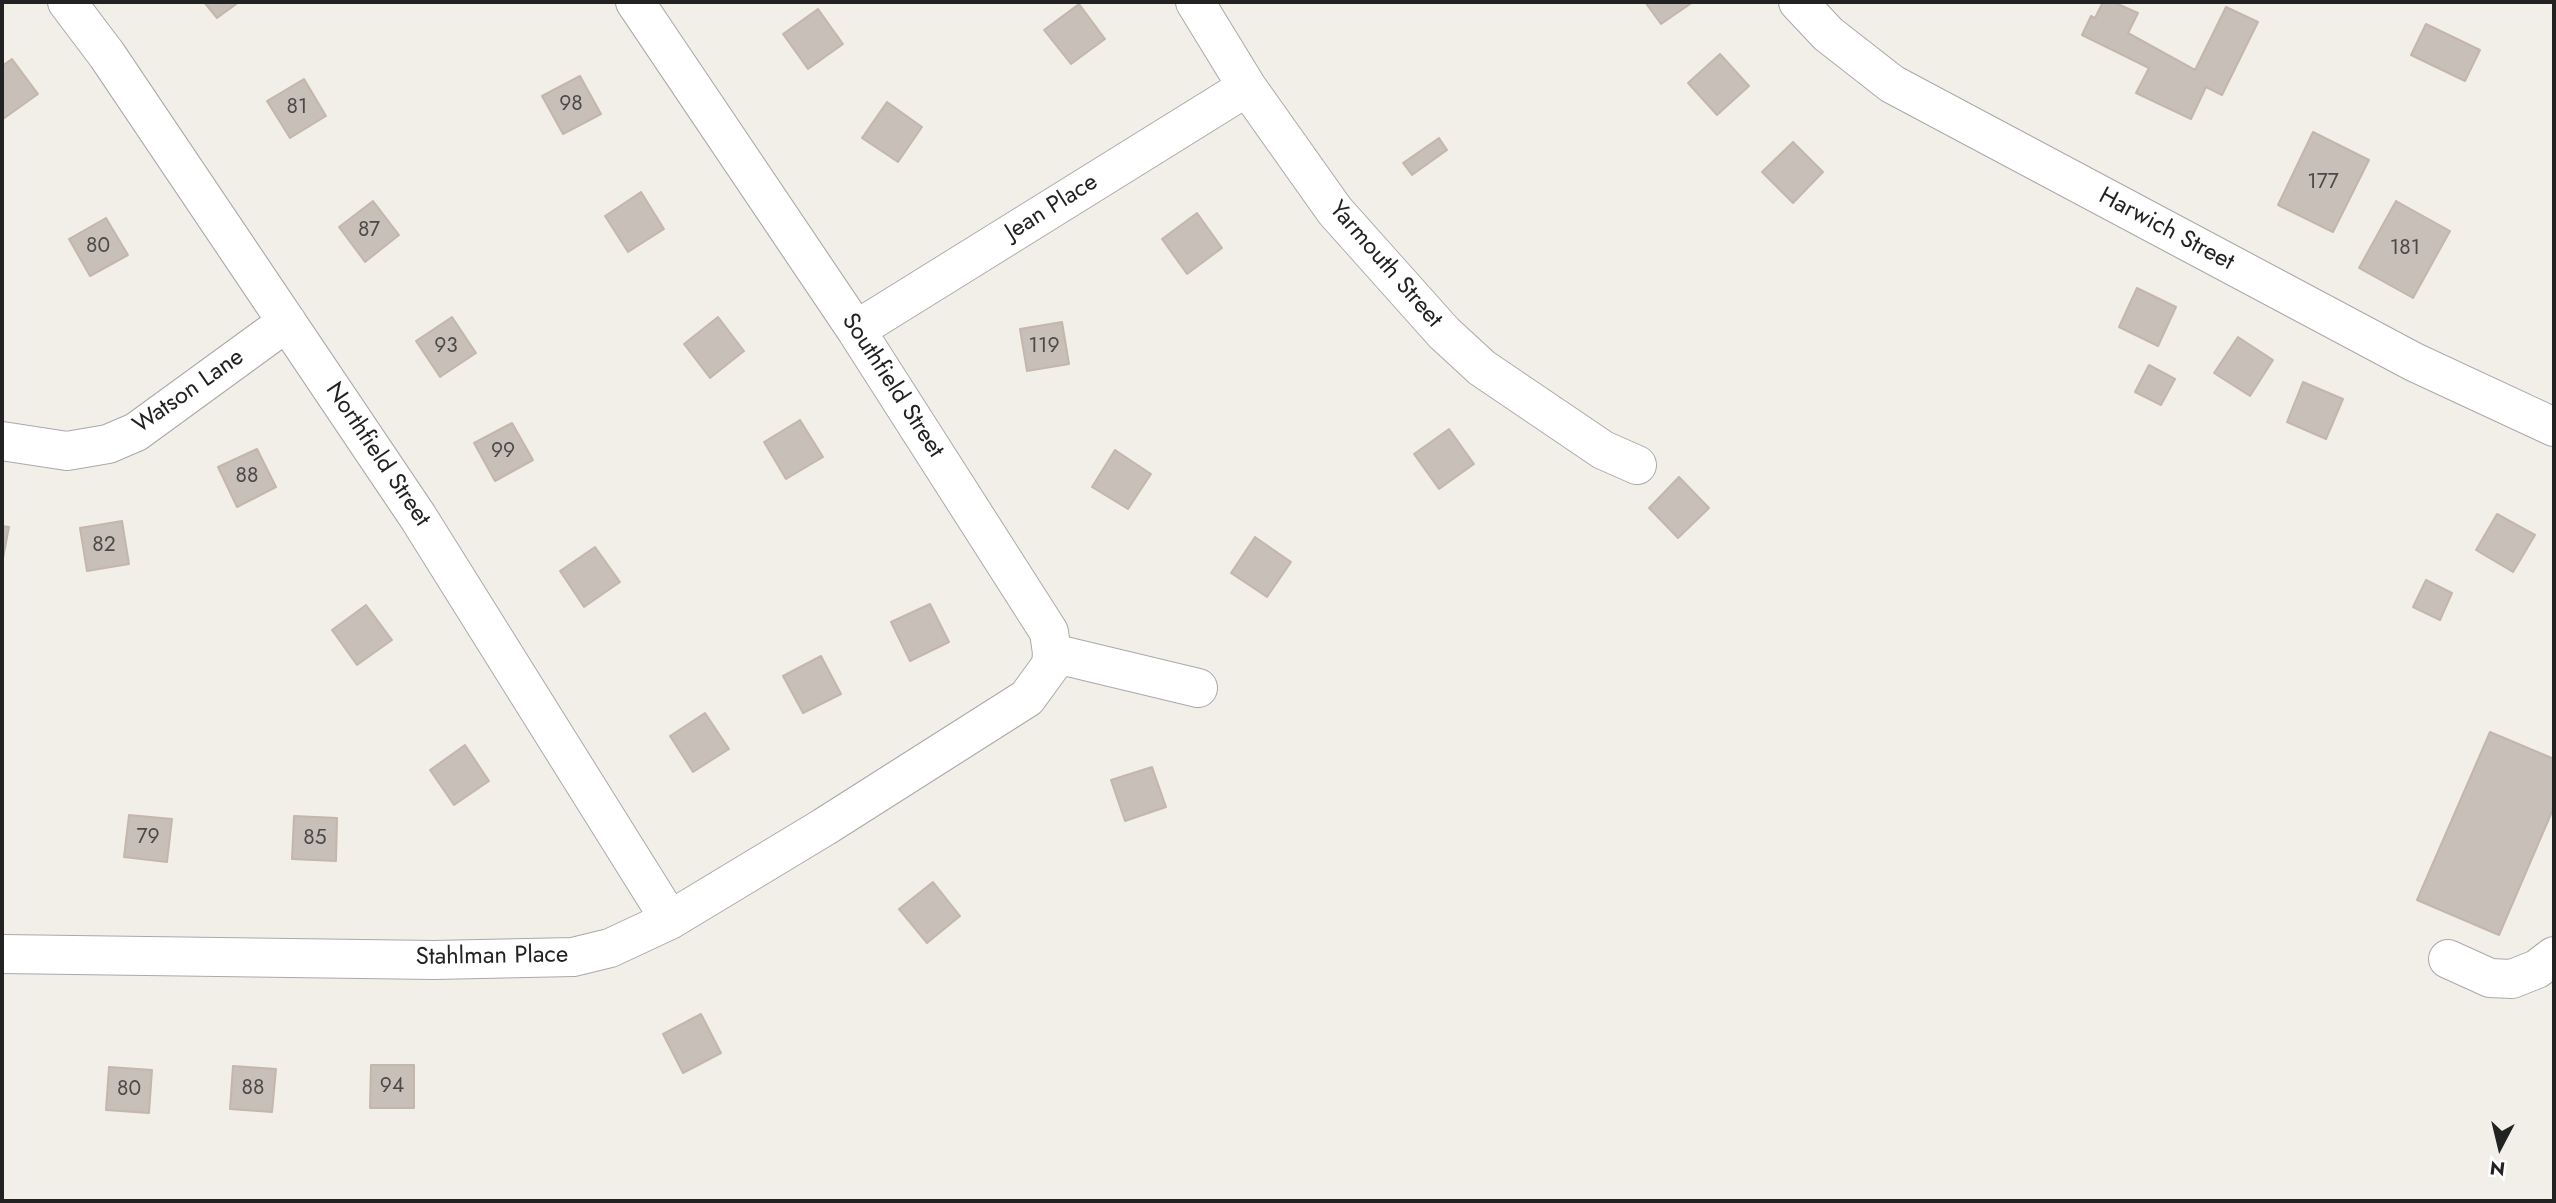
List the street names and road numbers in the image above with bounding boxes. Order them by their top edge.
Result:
street label: Jean Place [1000,168,1104,248]
street label: Harwich Street [2094,182,2238,278]
street label: Yarmouth Street [1322,196,1448,334]
street label: Southfield Street [835,308,949,464]
street label: Watson Lane [128,343,250,441]
street label: Northfield Street [318,378,436,532]
street label: Stahlman Place [415,941,569,973]

